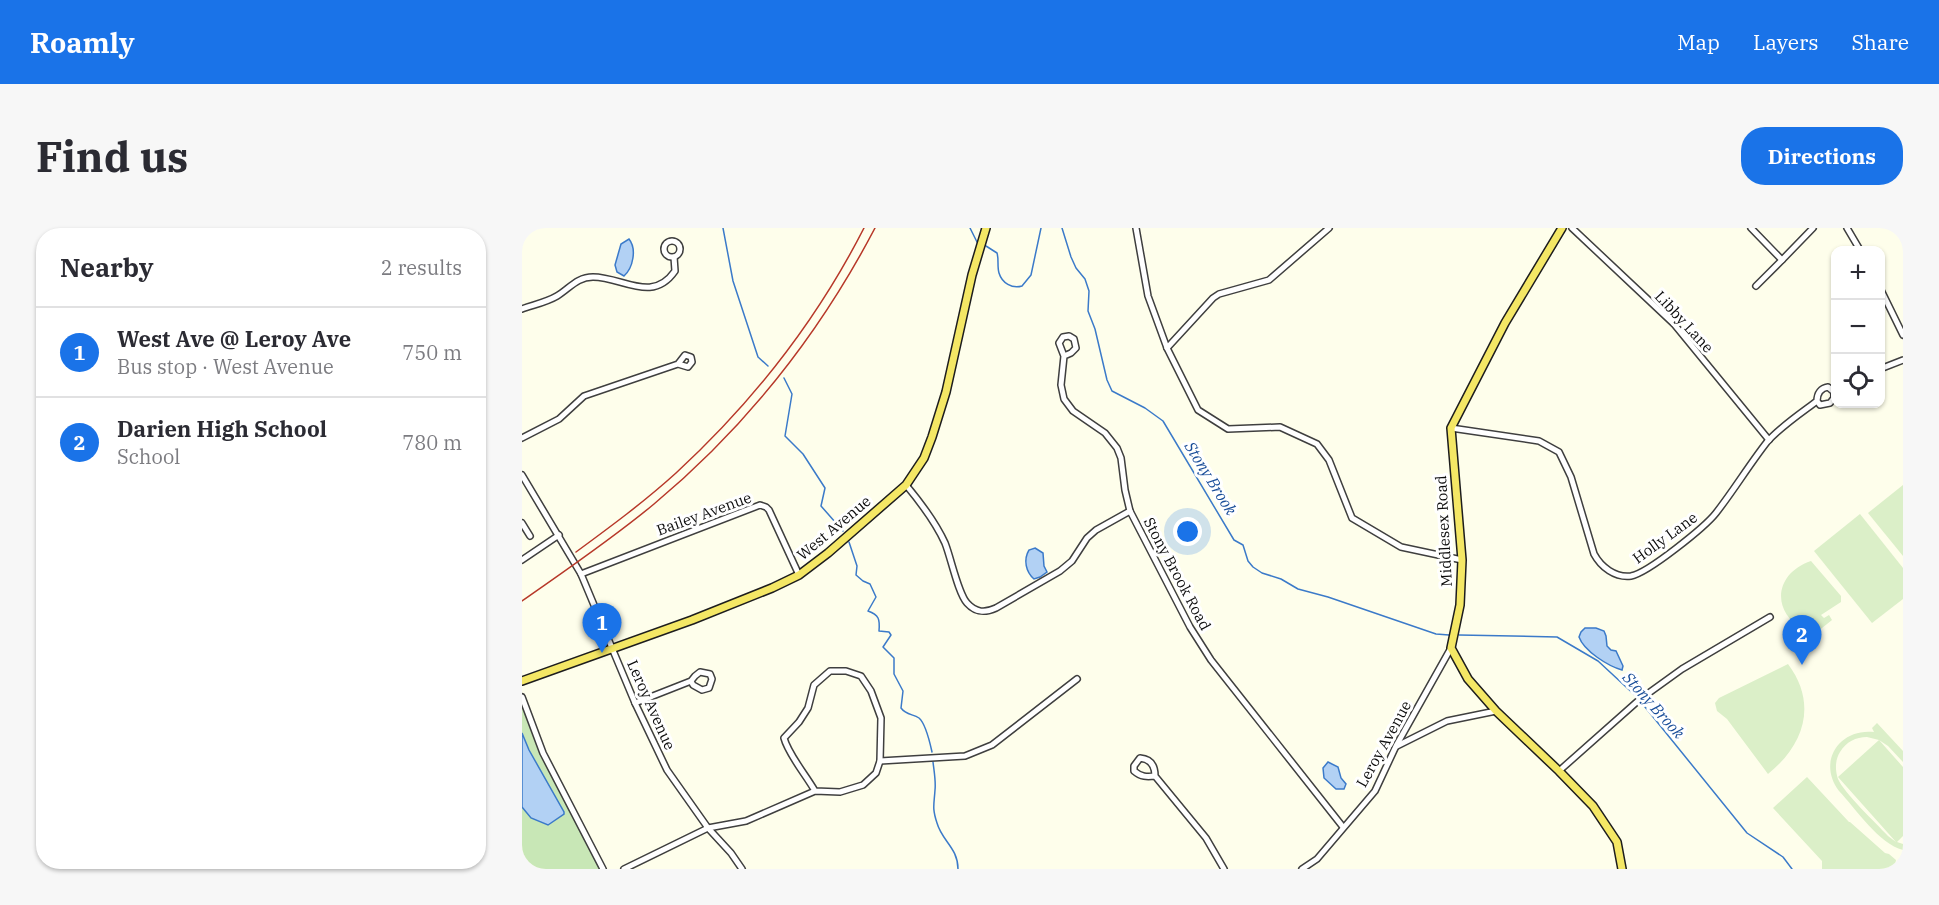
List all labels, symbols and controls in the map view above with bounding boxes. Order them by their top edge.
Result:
text: Roamly [30,24,135,61]
text: Map [1677,28,1720,56]
text: Layers [1753,28,1819,56]
text: Share [1852,28,1909,56]
button: Directions [1741,127,1903,185]
text: Find us [36,129,188,184]
map controls [1831,246,1885,408]
button: + [1831,246,1885,300]
text: Nearby [60,250,154,284]
text: 2 results [381,254,462,281]
street label: Libby Lane [1651,287,1718,357]
button: − [1831,300,1885,354]
text: West Ave @ Leroy Ave [117,324,351,353]
text: 1 [74,339,86,366]
text: 750 m [402,339,462,366]
text: Bus stop · West Avenue [117,353,334,380]
button: locate [1831,354,1885,408]
text: Darien High School [117,414,327,443]
text: 2 [74,429,86,456]
text: 780 m [402,429,462,456]
water label: Stony Brook [1180,437,1242,519]
text: School [117,443,180,470]
street label: Middlesex Road [1431,475,1456,587]
street label: Bailey Avenue [654,488,754,539]
street label: West Avenue [793,491,874,564]
street label: Holly Lane [1629,508,1701,567]
street label: Stony Brook Road [1140,514,1215,634]
your location [1173,517,1202,546]
pin: 1 [582,604,622,653]
pin: 2 [1782,616,1822,665]
street label: Leroy Avenue [623,657,680,753]
water label: Stony Brook [1618,667,1690,743]
street label: Leroy Avenue [1352,697,1415,790]

